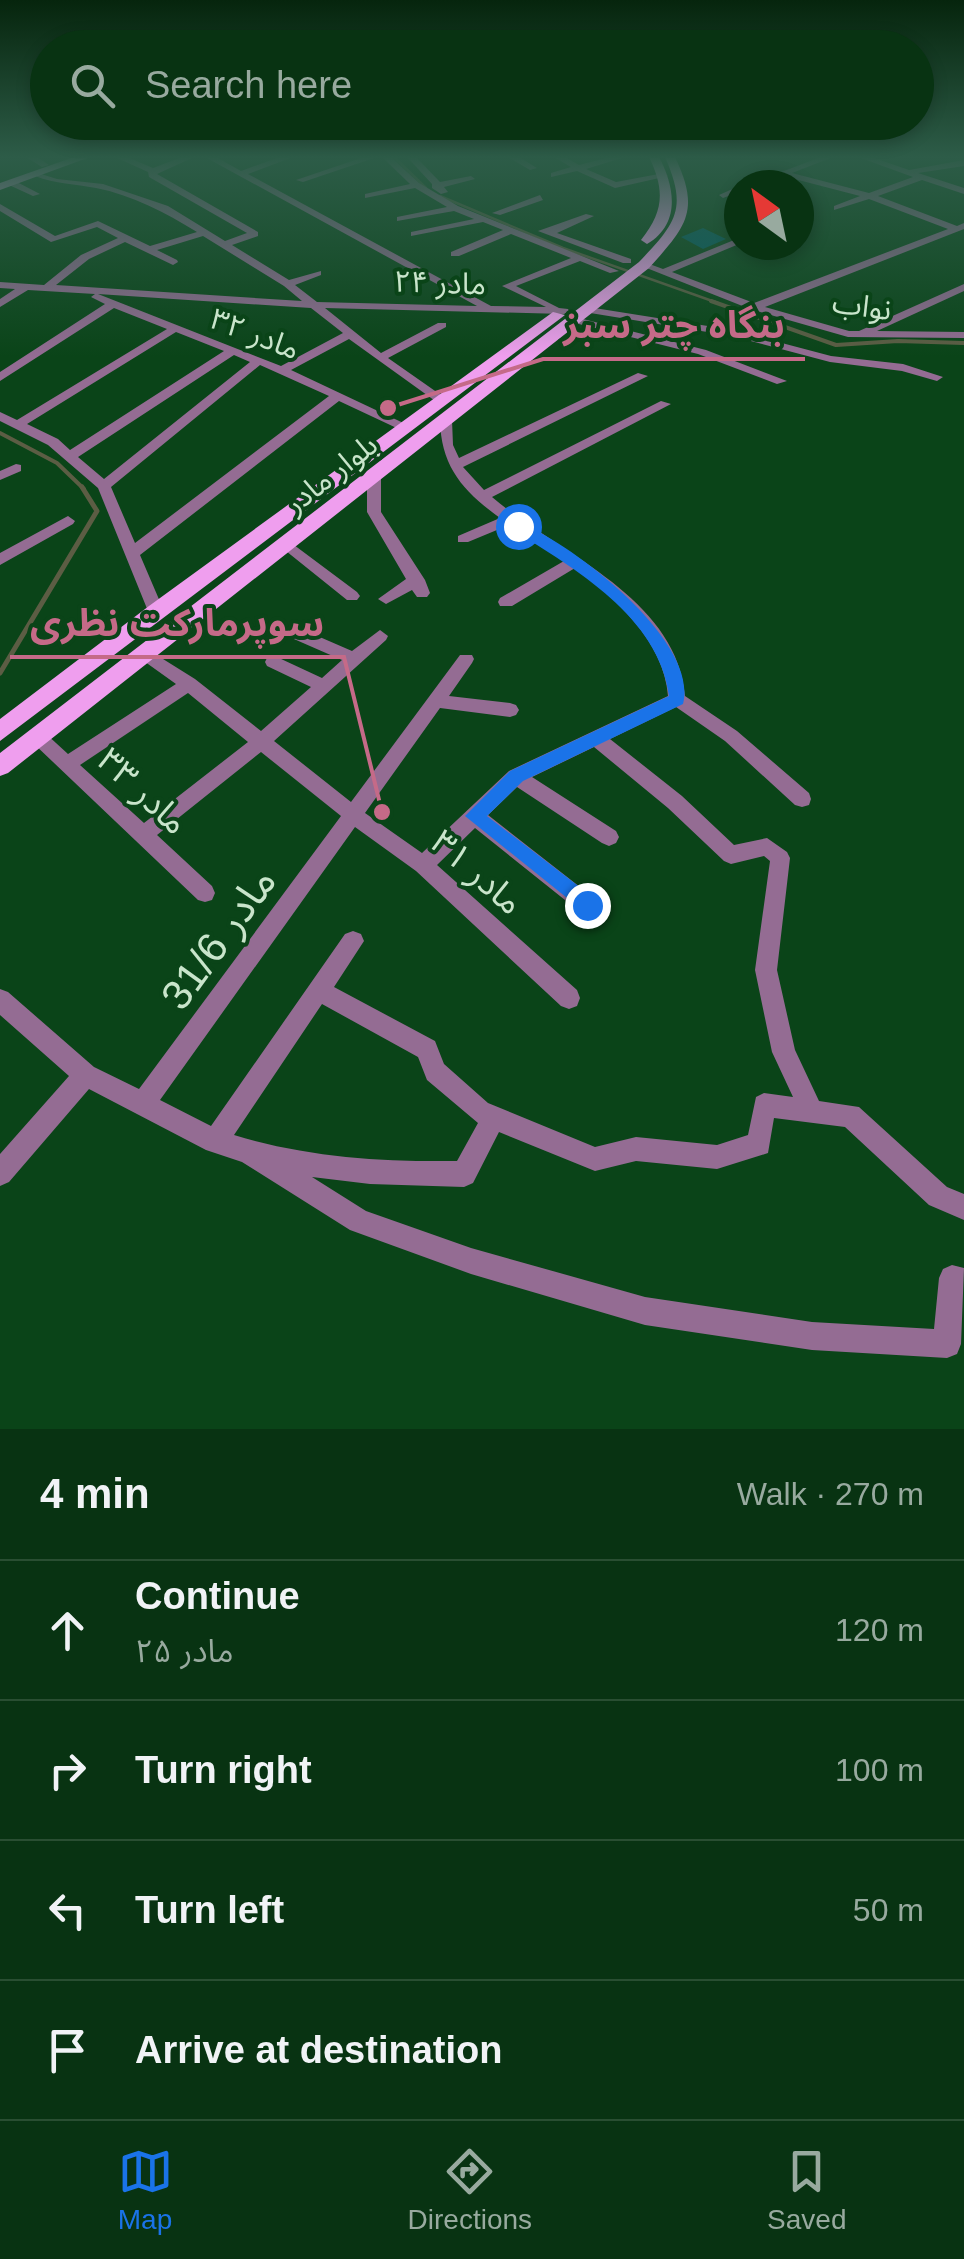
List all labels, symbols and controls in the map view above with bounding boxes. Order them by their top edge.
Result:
search box [30,30,934,140]
icon: search [65,58,120,113]
text: Search here [145,64,352,106]
north arrow [724,170,814,260]
street label: مادر ۲۴ [393,264,487,302]
street label: نواب [830,285,894,327]
callout: بنگاه چتر سبز [543,291,805,359]
street label: مادر ۳۲ [206,302,304,366]
text: بنگاه چتر سبز [561,304,785,351]
street label: بلوار مادر [277,428,384,521]
route start [496,504,542,550]
callout: سوپرمارکت نظری [10,589,344,657]
text: سوپرمارکت نظری [30,602,324,649]
street label: مادر ۳۳ [89,740,196,843]
street label: مادر ۳۱ [423,822,531,923]
street label: مادر 31/6 [151,858,286,1019]
route end [565,883,611,929]
text: 4 min [40,1470,150,1517]
text: Walk · 270 m [737,1476,924,1512]
text: Continue [135,1575,300,1617]
icon: ahead [40,1603,95,1658]
text: 120 m [835,1612,924,1648]
text: مادر ۲۵ [135,1633,234,1669]
icon: right [40,1743,95,1798]
text: Turn right [135,1749,312,1791]
text: 100 m [835,1752,924,1788]
icon: left [40,1883,95,1938]
text: Turn left [135,1889,284,1931]
text: 50 m [853,1892,924,1928]
icon: arrive [40,2023,95,2078]
text: Arrive at destination [135,2029,502,2071]
tab: Map [118,2144,173,2236]
tab: Directions [408,2144,532,2236]
tab: Saved [767,2144,846,2236]

